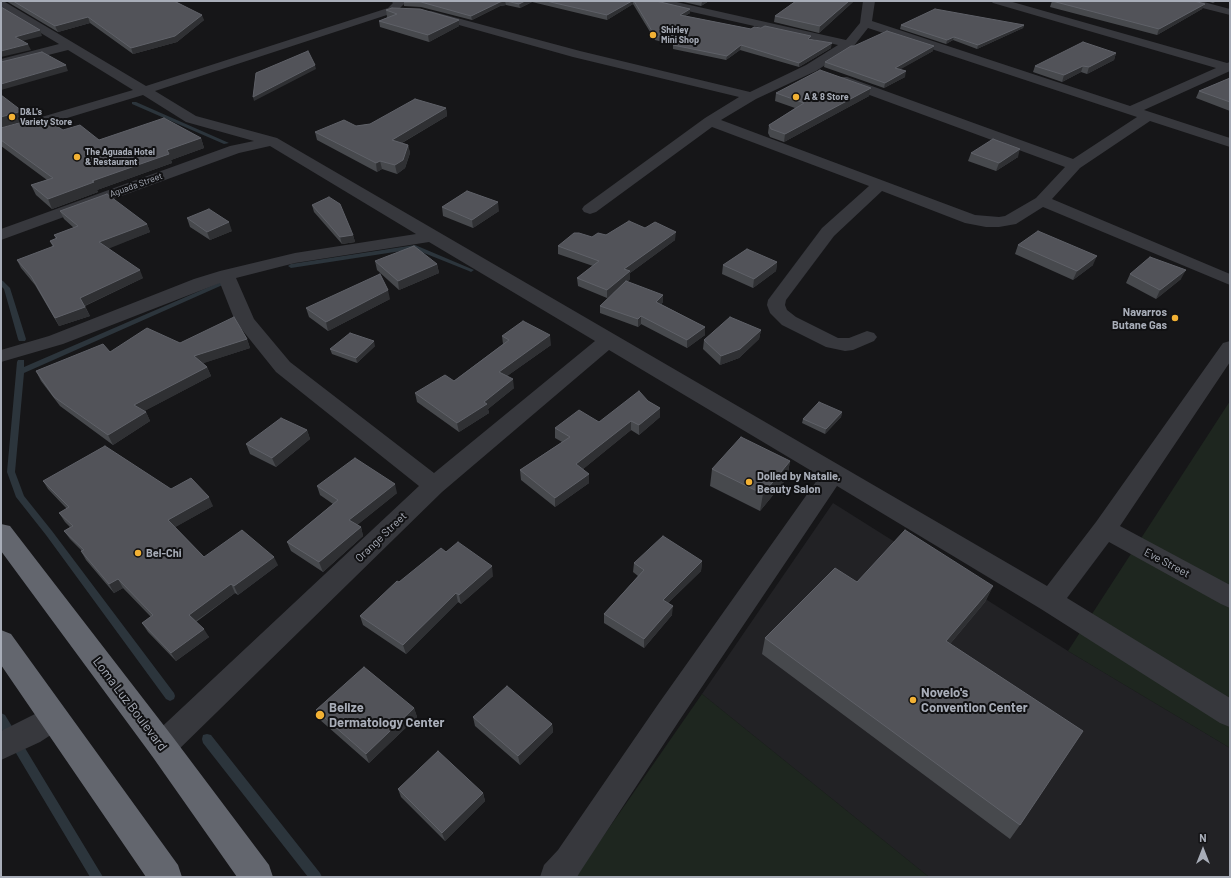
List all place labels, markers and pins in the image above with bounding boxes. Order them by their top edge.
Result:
place label: Shirley Mini Shop [661,25,699,46]
marker: Shirley Mini Shop [648,30,658,40]
marker: A & 8 Store [791,92,801,102]
place label: A & 8 Store [804,92,849,102]
place label: D&L's Variety Store [20,107,72,128]
marker: D&L's Variety Store [7,112,17,122]
place label: The Aguada Hotel & Restaurant [85,147,155,168]
marker: The Aguada Hotel & Restaurant [72,152,82,162]
place label: Navarros Butane Gas [1112,305,1167,331]
marker: Navarros Butane Gas [1170,313,1180,323]
place label: Dolled by Natalie, Beauty Salon [757,469,841,495]
marker: Dolled by Natalie, Beauty Salon [744,477,754,487]
place label: Bel-Chi [146,546,182,560]
marker: Bel-Chi [133,548,143,558]
place label: Novelo's Convention Center [921,685,1028,716]
marker: Novelo's Convention Center [908,695,918,705]
place label: Belize Dermatology Center [329,700,445,731]
marker: Belize Dermatology Center [314,709,326,721]

